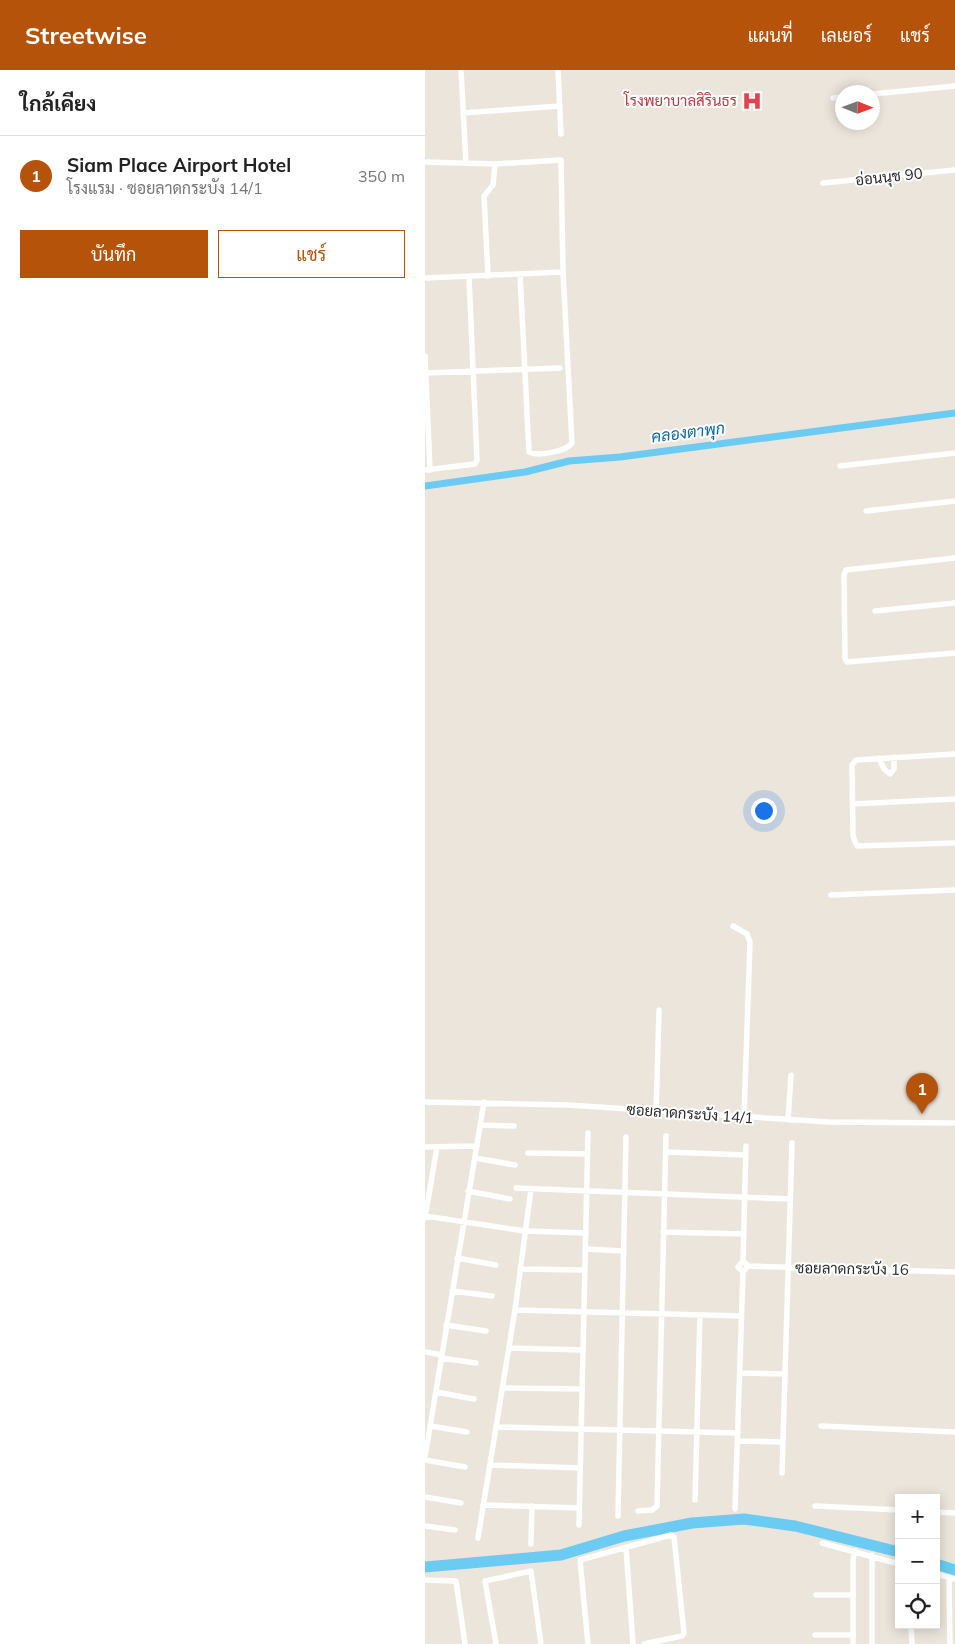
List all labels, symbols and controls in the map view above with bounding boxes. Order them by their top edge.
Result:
text: Streetwise [25,20,147,50]
text: แผนที่ [748,24,793,47]
text: เลเยอร์ [821,24,872,47]
text: แชร์ [900,24,930,47]
north arrow [835,85,880,130]
text: ใกล้เคียง [20,90,96,116]
hospital icon: โรงพยาบาลสิรินธร [741,90,763,112]
place label: โรงพยาบาลสิรินธร [623,91,737,110]
text: Siam Place Airport Hotel [67,153,291,177]
street label: อ่อนนุช 90 [854,164,924,191]
text: 1 [31,166,41,186]
text: 350 m [358,166,405,186]
text: โรงแรม · ซอยลาดกระบัง 14/1 [67,178,263,198]
button: บันทึก [20,230,208,278]
button: แชร์ [218,230,405,278]
water label: คลองตาพุก [650,418,726,448]
your location [751,798,777,824]
pin: 1 [906,1073,938,1114]
street label: ซอยลาดกระบัง 14/1 [626,1100,754,1127]
street label: ซอยลาดกระบัง 16 [795,1258,909,1279]
map controls [895,1494,940,1629]
button: + [895,1494,940,1539]
button: − [895,1539,940,1584]
button: locate [895,1584,940,1629]

